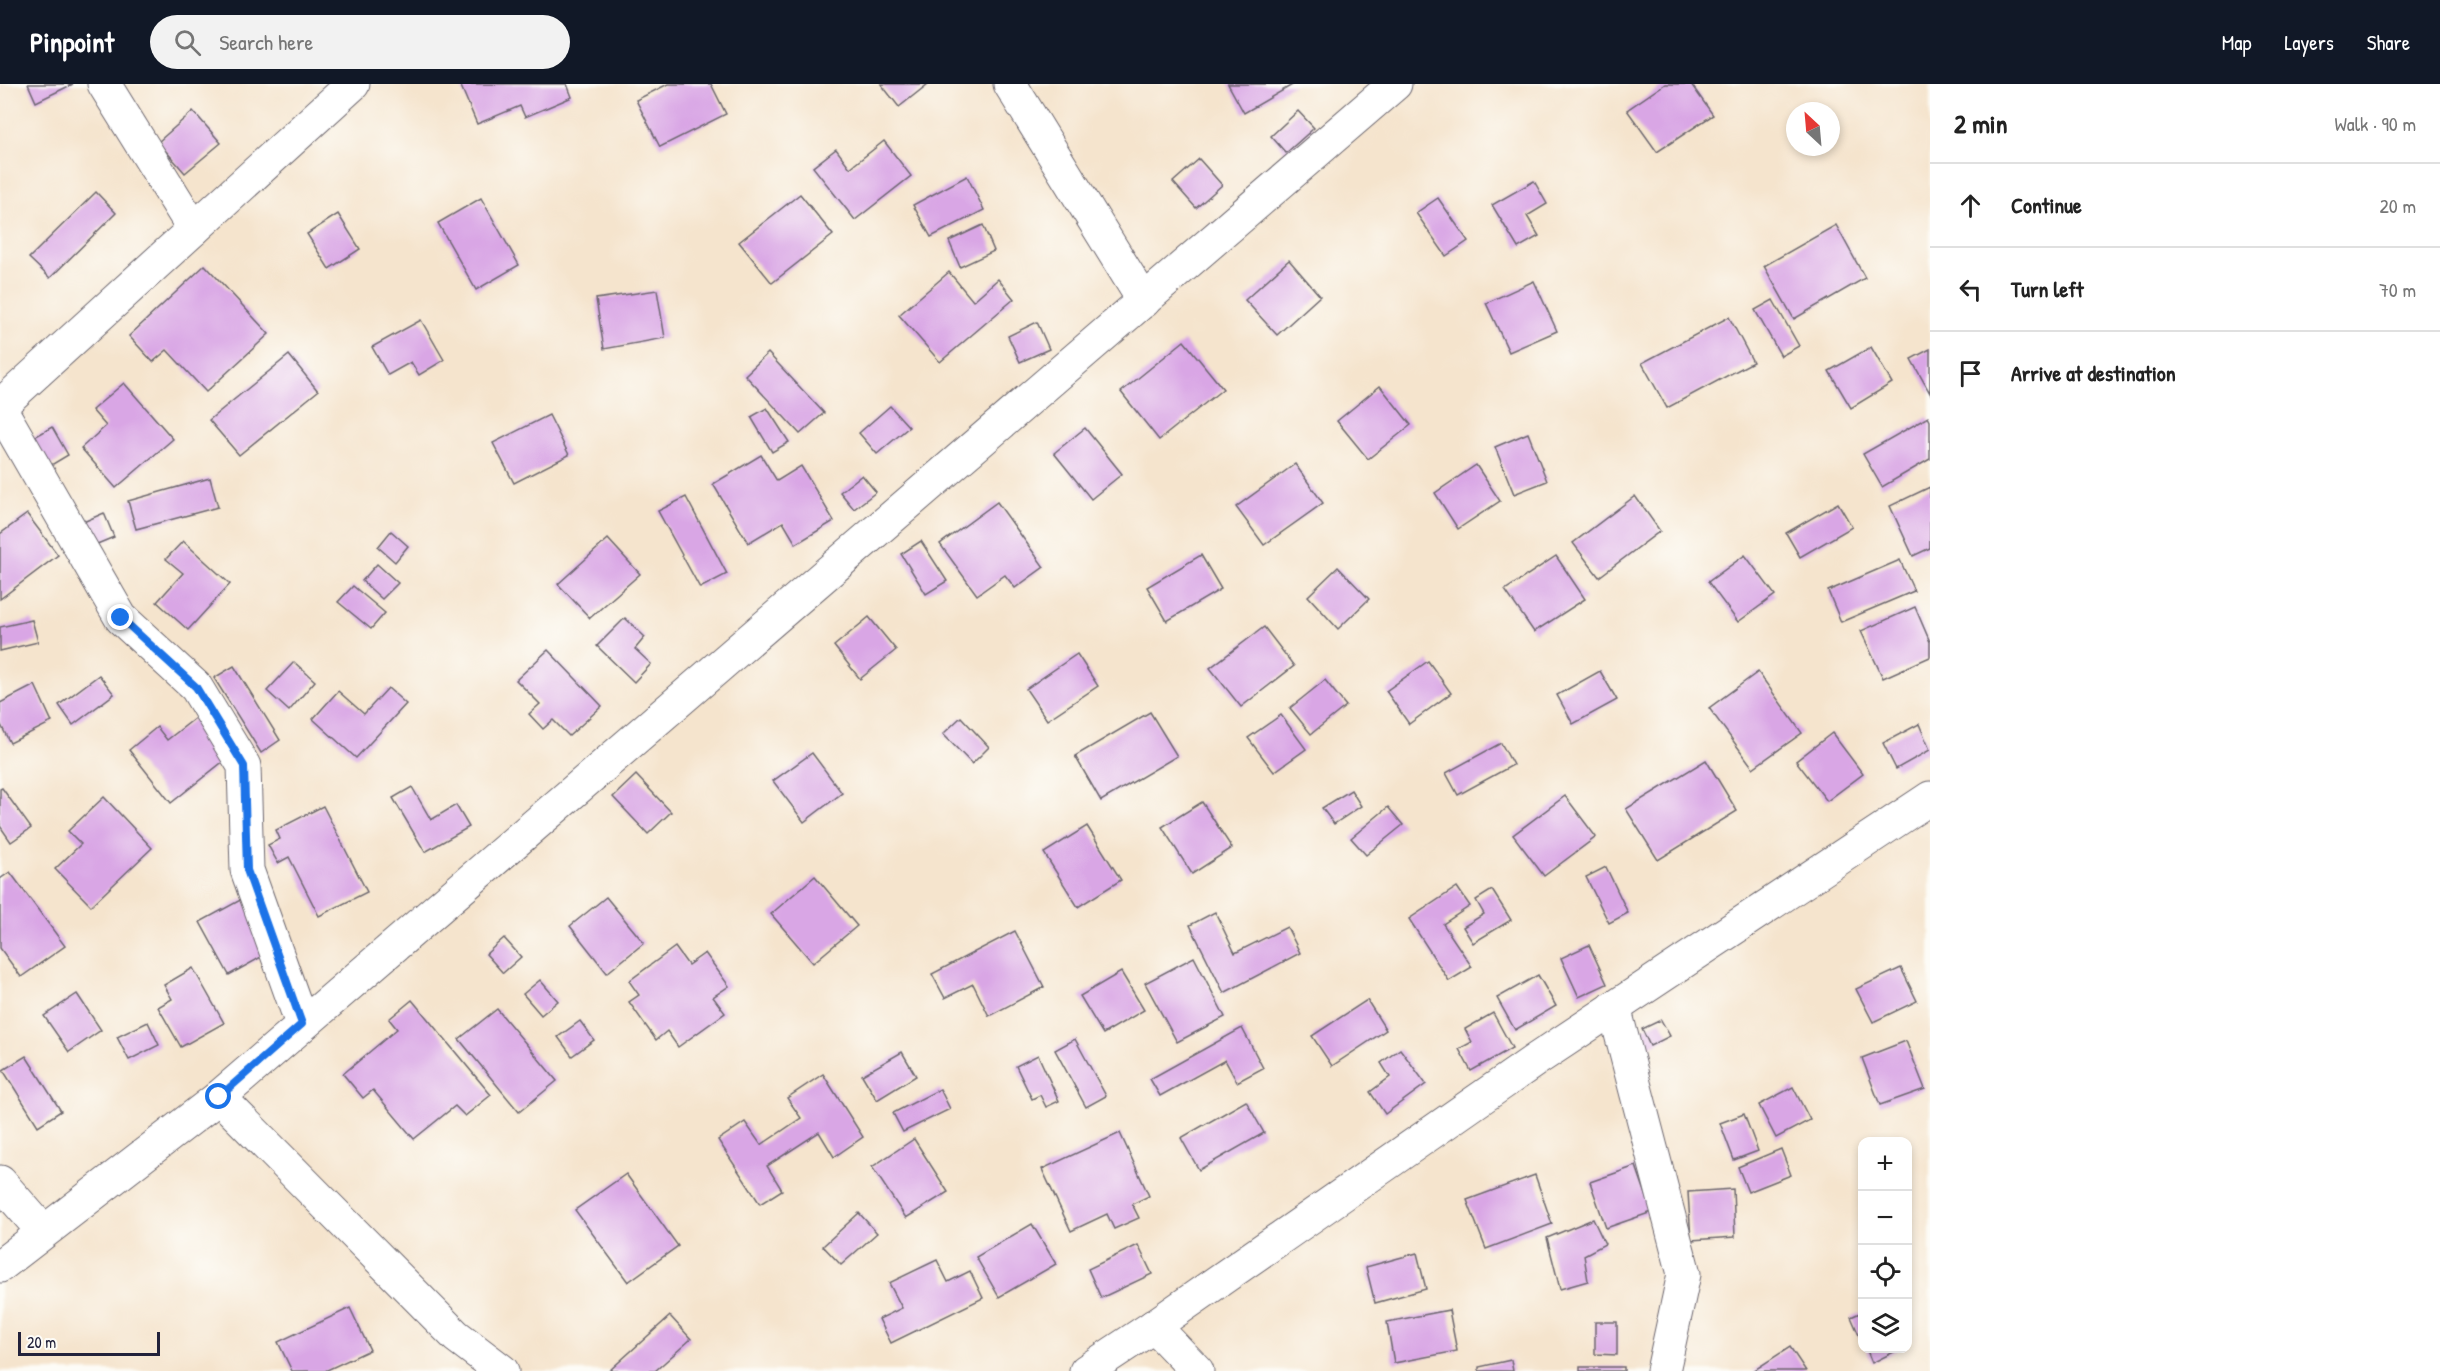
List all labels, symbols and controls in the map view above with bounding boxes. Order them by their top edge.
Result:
search box [150,15,570,69]
text: Pinpoint [30,23,114,61]
icon: search [171,26,204,59]
text: Search here [219,27,313,57]
text: Map [2222,28,2251,57]
text: Layers [2284,28,2334,57]
text: Share [2367,28,2410,57]
north arrow [1786,102,1840,156]
text: 2 min [1954,106,2007,141]
text: Walk · 90 m [2335,110,2416,137]
icon: ahead [1954,189,1987,222]
text: Continue [2011,190,2082,220]
text: 20 m [2379,192,2416,219]
icon: left [1954,273,1987,306]
text: Turn left [2011,274,2084,304]
text: 70 m [2379,276,2416,303]
icon: arrive [1954,357,1987,390]
text: Arrive at destination [2011,358,2176,388]
route end [107,604,133,630]
route start [205,1083,231,1109]
map controls [1858,1137,1912,1353]
button: + [1858,1137,1912,1191]
button: − [1858,1191,1912,1245]
button: locate [1858,1245,1912,1299]
button: layers [1858,1299,1912,1353]
scale bar [18,1329,160,1356]
text: 20 m [27,1331,56,1353]

